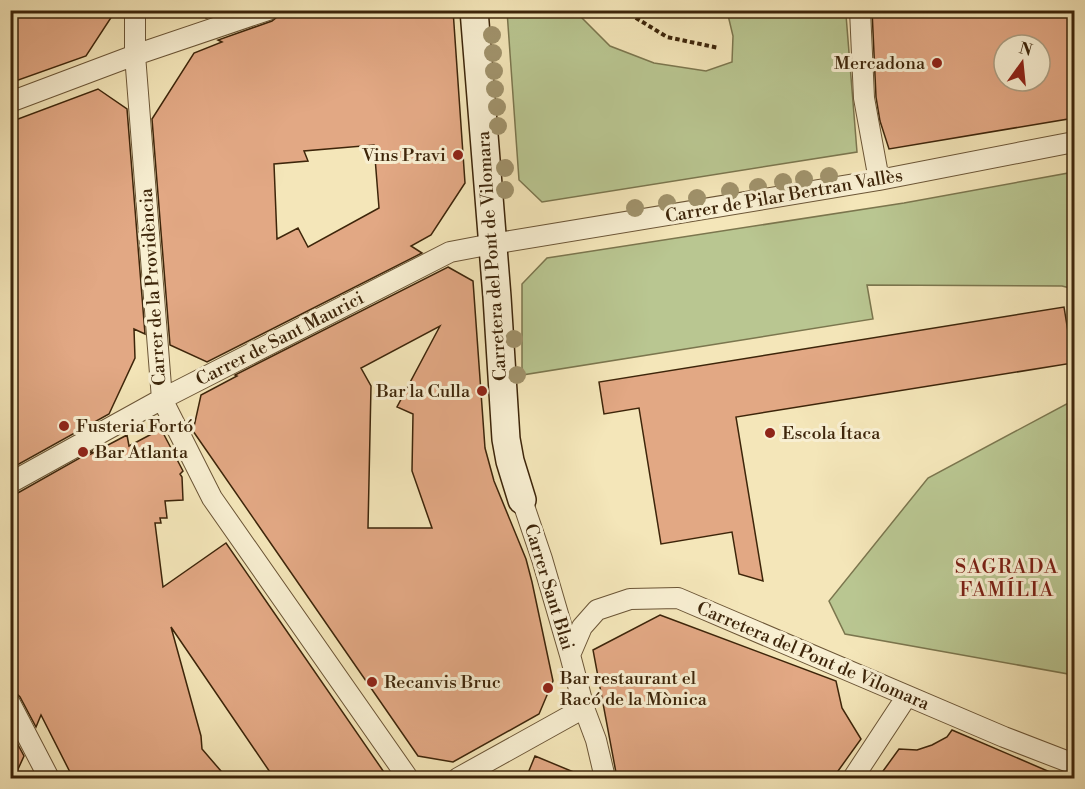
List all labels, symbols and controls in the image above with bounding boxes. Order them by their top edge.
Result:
north arrow [992,33,1052,93]
text: N [1017,38,1035,61]
place label: Mercadona [834,52,926,75]
marker: Mercadona [930,56,944,70]
street label: Carretera del Pont de Vilomara [472,129,512,382]
place label: Vins Pravi [361,144,446,167]
marker: Vins Pravi [451,148,465,162]
street label: Carrer de Pilar Bertran Vallès [663,164,905,228]
street label: Carrer de la Providència [135,187,171,386]
street label: Carrer de Sant Maurici [192,287,368,391]
place label: Bar la Culla [375,380,471,403]
marker: Bar la Culla [475,384,489,398]
place label: Fusteria Fortó [76,415,193,438]
marker: Fusteria Fortó [57,419,71,433]
place label: Escola Ítaca [782,422,881,445]
marker: Escola Ítaca [763,426,777,440]
place label: Bar Atlanta [94,441,189,464]
marker: Bar Atlanta [76,445,90,459]
street label: Carrer Sant Blai [519,521,579,653]
district label: SAGRADA FAMÍLIA [955,555,1059,603]
street label: Carretera del Pont de Vilomara [693,596,934,716]
place label: Bar restaurant el Racó de la Mònica [559,667,708,711]
place label: Recanvis Bruc [384,671,501,694]
marker: Recanvis Bruc [365,675,379,689]
marker: Bar restaurant el Racó de la Mònica [541,681,555,695]

